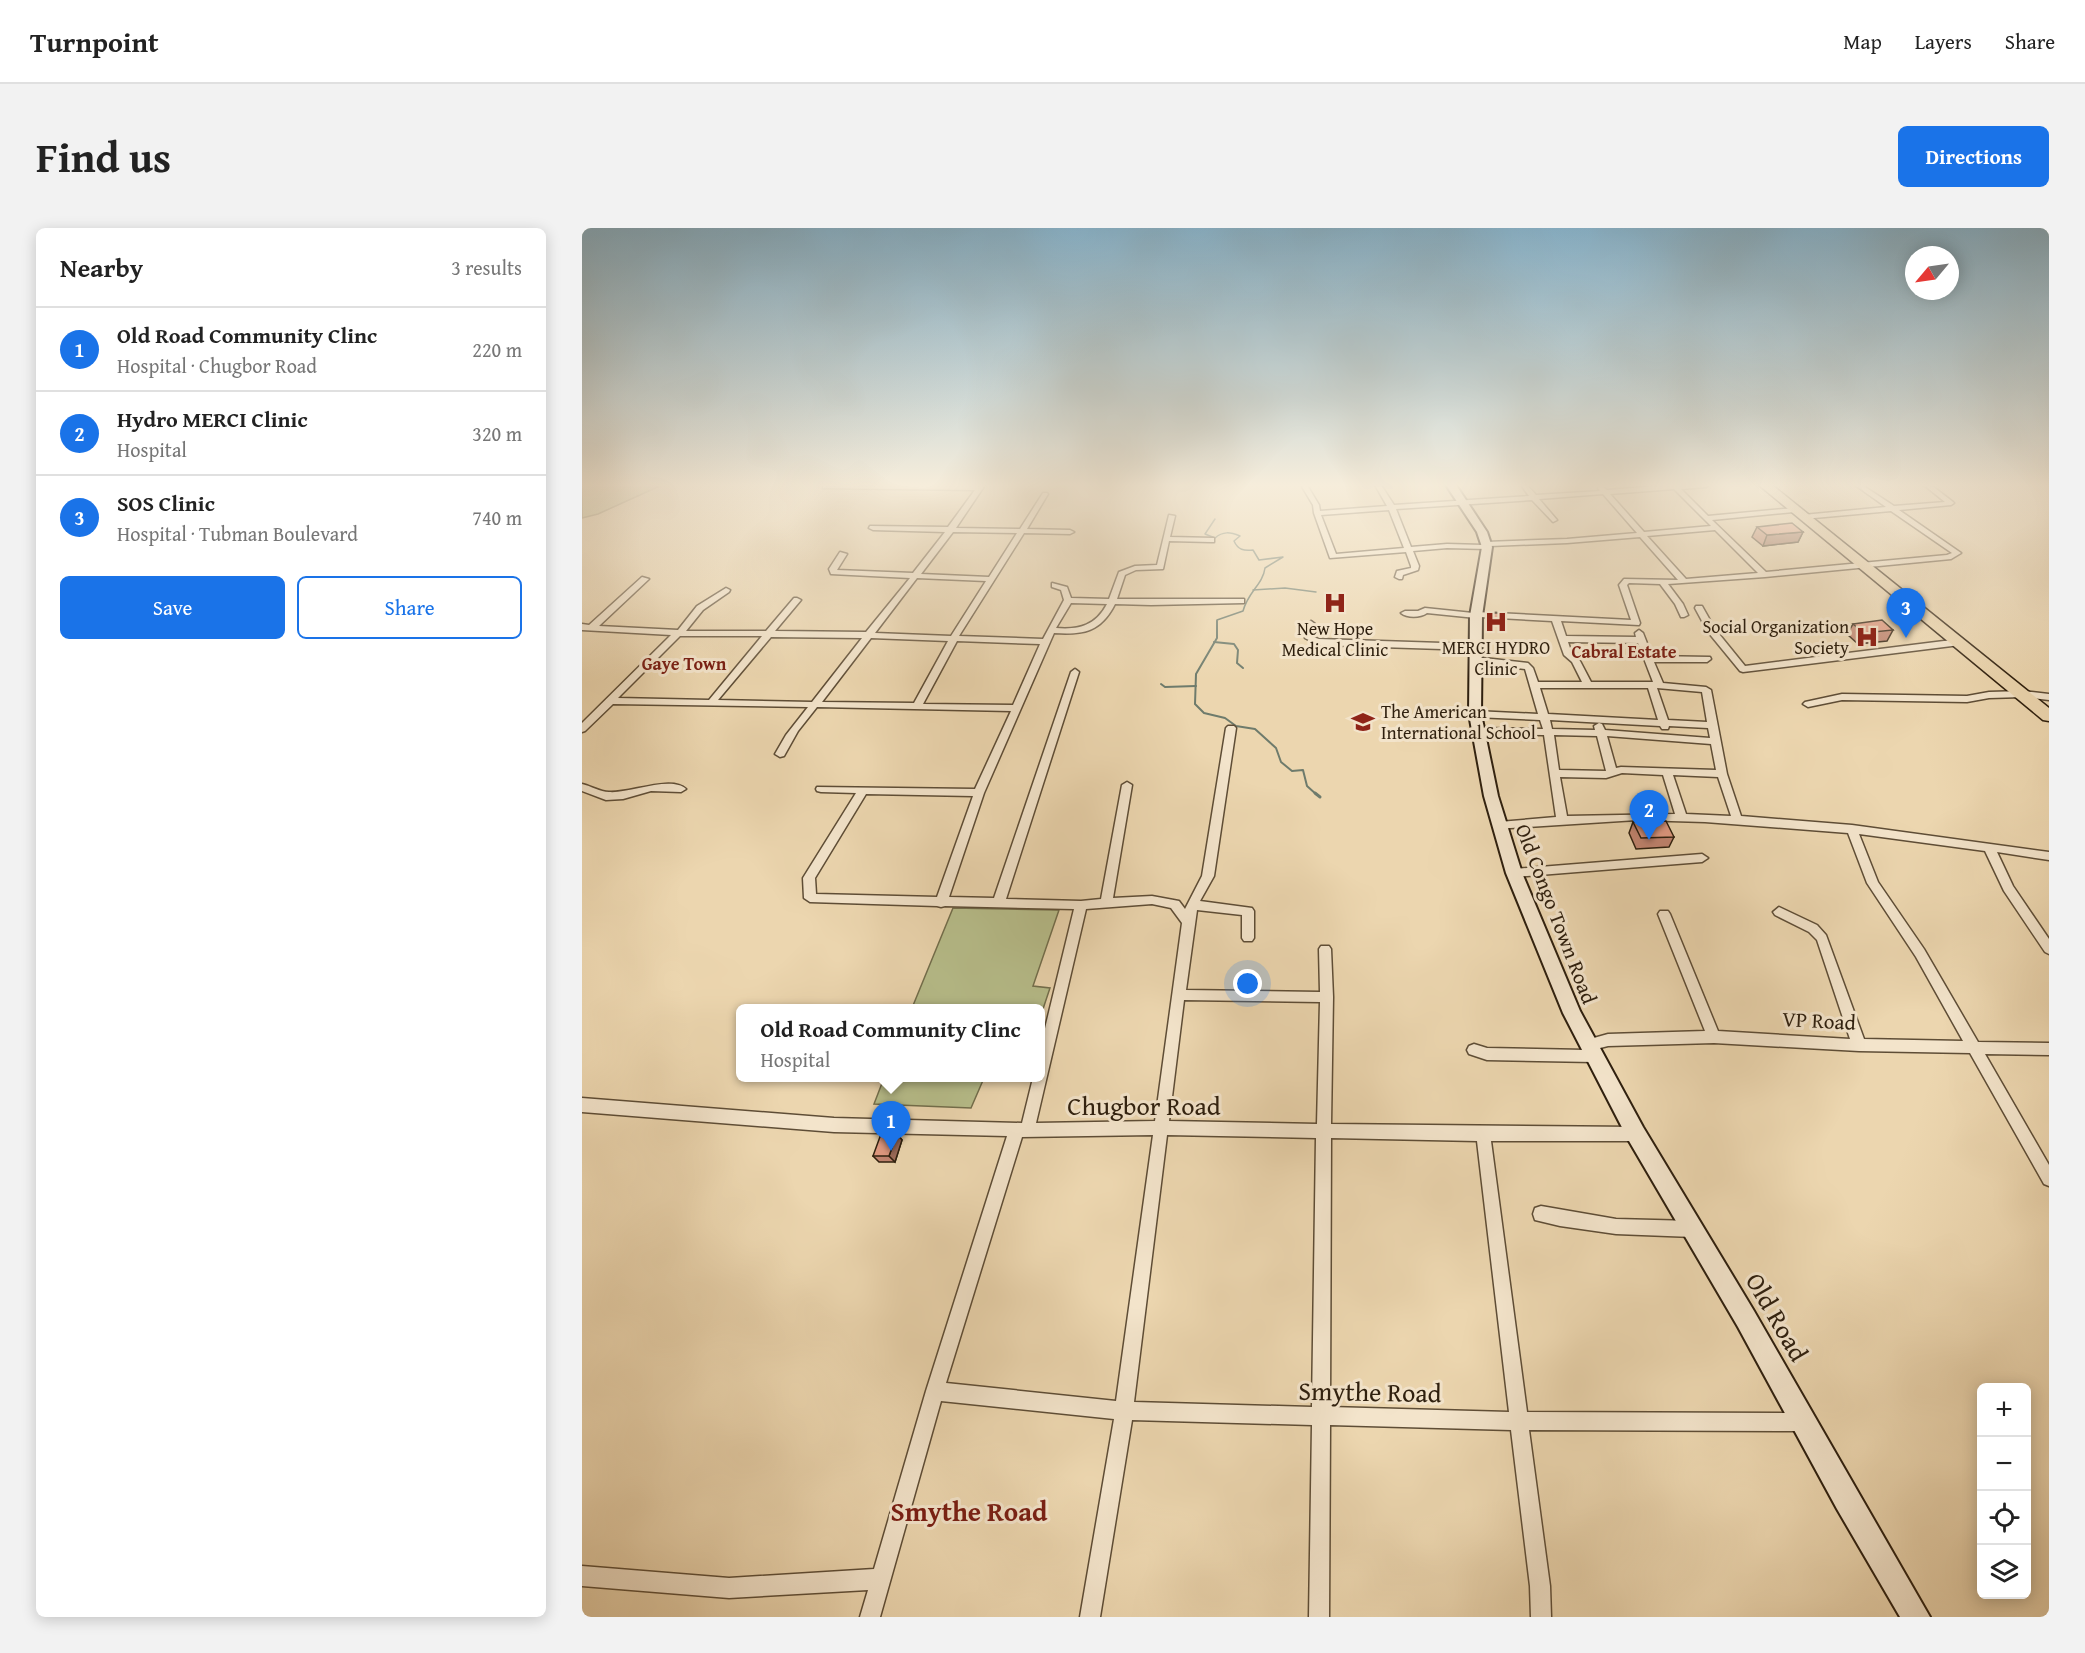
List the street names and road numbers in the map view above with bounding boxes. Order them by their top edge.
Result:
street label: Old Congo Town Road [1508,819,1605,1009]
street label: VP Road [1781,1003,1857,1038]
street label: Chugbor Road [1067,1086,1221,1125]
street label: Old Road [1736,1265,1819,1369]
street label: Smythe Road [1298,1371,1442,1412]

